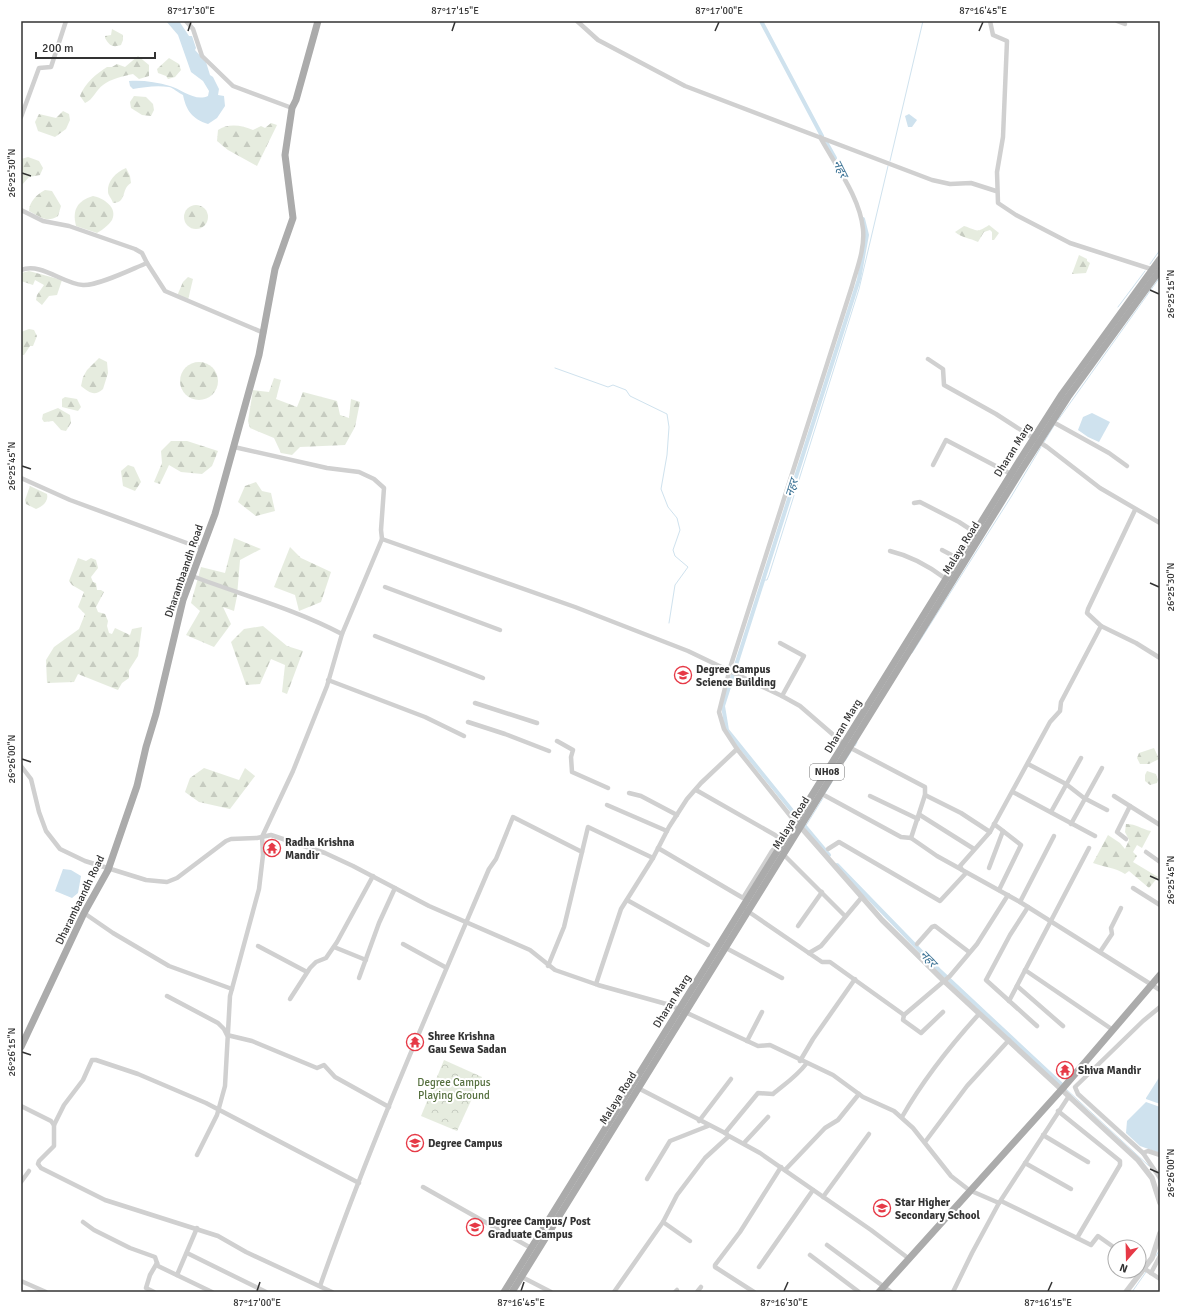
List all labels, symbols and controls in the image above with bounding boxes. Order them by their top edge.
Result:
text: 87°17'30"E [167,5,215,17]
text: 87°17'15"E [431,5,479,17]
text: 87°17'00"E [695,5,743,17]
text: 87°16'45"E [959,5,1007,17]
scale bar [36,34,155,60]
text: 200 m [42,41,74,56]
text: 26°25'30"N [6,149,18,197]
water label: नहर [829,158,852,182]
text: 26°25'15"N [1165,270,1177,318]
street label: Dharan Marg [991,421,1035,479]
text: 26°25'45"N [6,442,18,490]
water label: नहर [782,475,803,499]
street label: Malaya Road [940,519,982,577]
street label: Dharambaandh Road [162,523,206,619]
text: 26°25'30"N [1165,563,1177,611]
place label: Degree Campus Science Building [696,663,776,689]
school or university icon: Degree Campus Science Building [673,665,693,685]
street label: Dharan Marg [822,696,864,755]
text: 26°26'00"N [6,735,18,783]
road number: NH08 [810,764,844,780]
street label: Malaya Road [770,794,812,852]
place label: Radha Krishna Mandir [285,836,355,862]
temple icon: Radha Krishna Mandir [262,838,282,858]
street label: Dharambaandh Road [53,853,107,947]
text: 26°25'45"N [1165,856,1177,904]
water label: नहर [916,947,941,972]
street label: Dharan Marg [650,972,694,1030]
text: 26°26'15"N [6,1028,18,1076]
place label: Shree Krishna Gau Sewa Sadan [428,1030,506,1056]
temple icon: Shree Krishna Gau Sewa Sadan [405,1032,425,1052]
temple icon: Shiva Mandir [1055,1060,1075,1080]
place label: Shiva Mandir [1078,1064,1142,1077]
street label: Malaya Road [597,1069,639,1127]
park label: Degree Campus Playing Ground [417,1076,491,1102]
school or university icon: Degree Campus [405,1133,425,1153]
place label: Degree Campus [428,1137,502,1150]
text: 26°26'00"N [1165,1149,1177,1197]
place label: Star Higher Secondary School [895,1196,980,1222]
school or university icon: Star Higher Secondary School [872,1198,892,1218]
place label: Degree Campus/ Post Graduate Campus [488,1215,591,1241]
school or university icon: Degree Campus/ Post Graduate Campus [465,1217,485,1237]
north arrow [1107,1239,1147,1279]
text: N [1118,1261,1130,1275]
text: 87°17'00"E [233,1297,281,1309]
text: 87°16'45"E [497,1297,545,1309]
text: 87°16'30"E [760,1297,808,1309]
text: 87°16'15"E [1024,1297,1072,1309]

